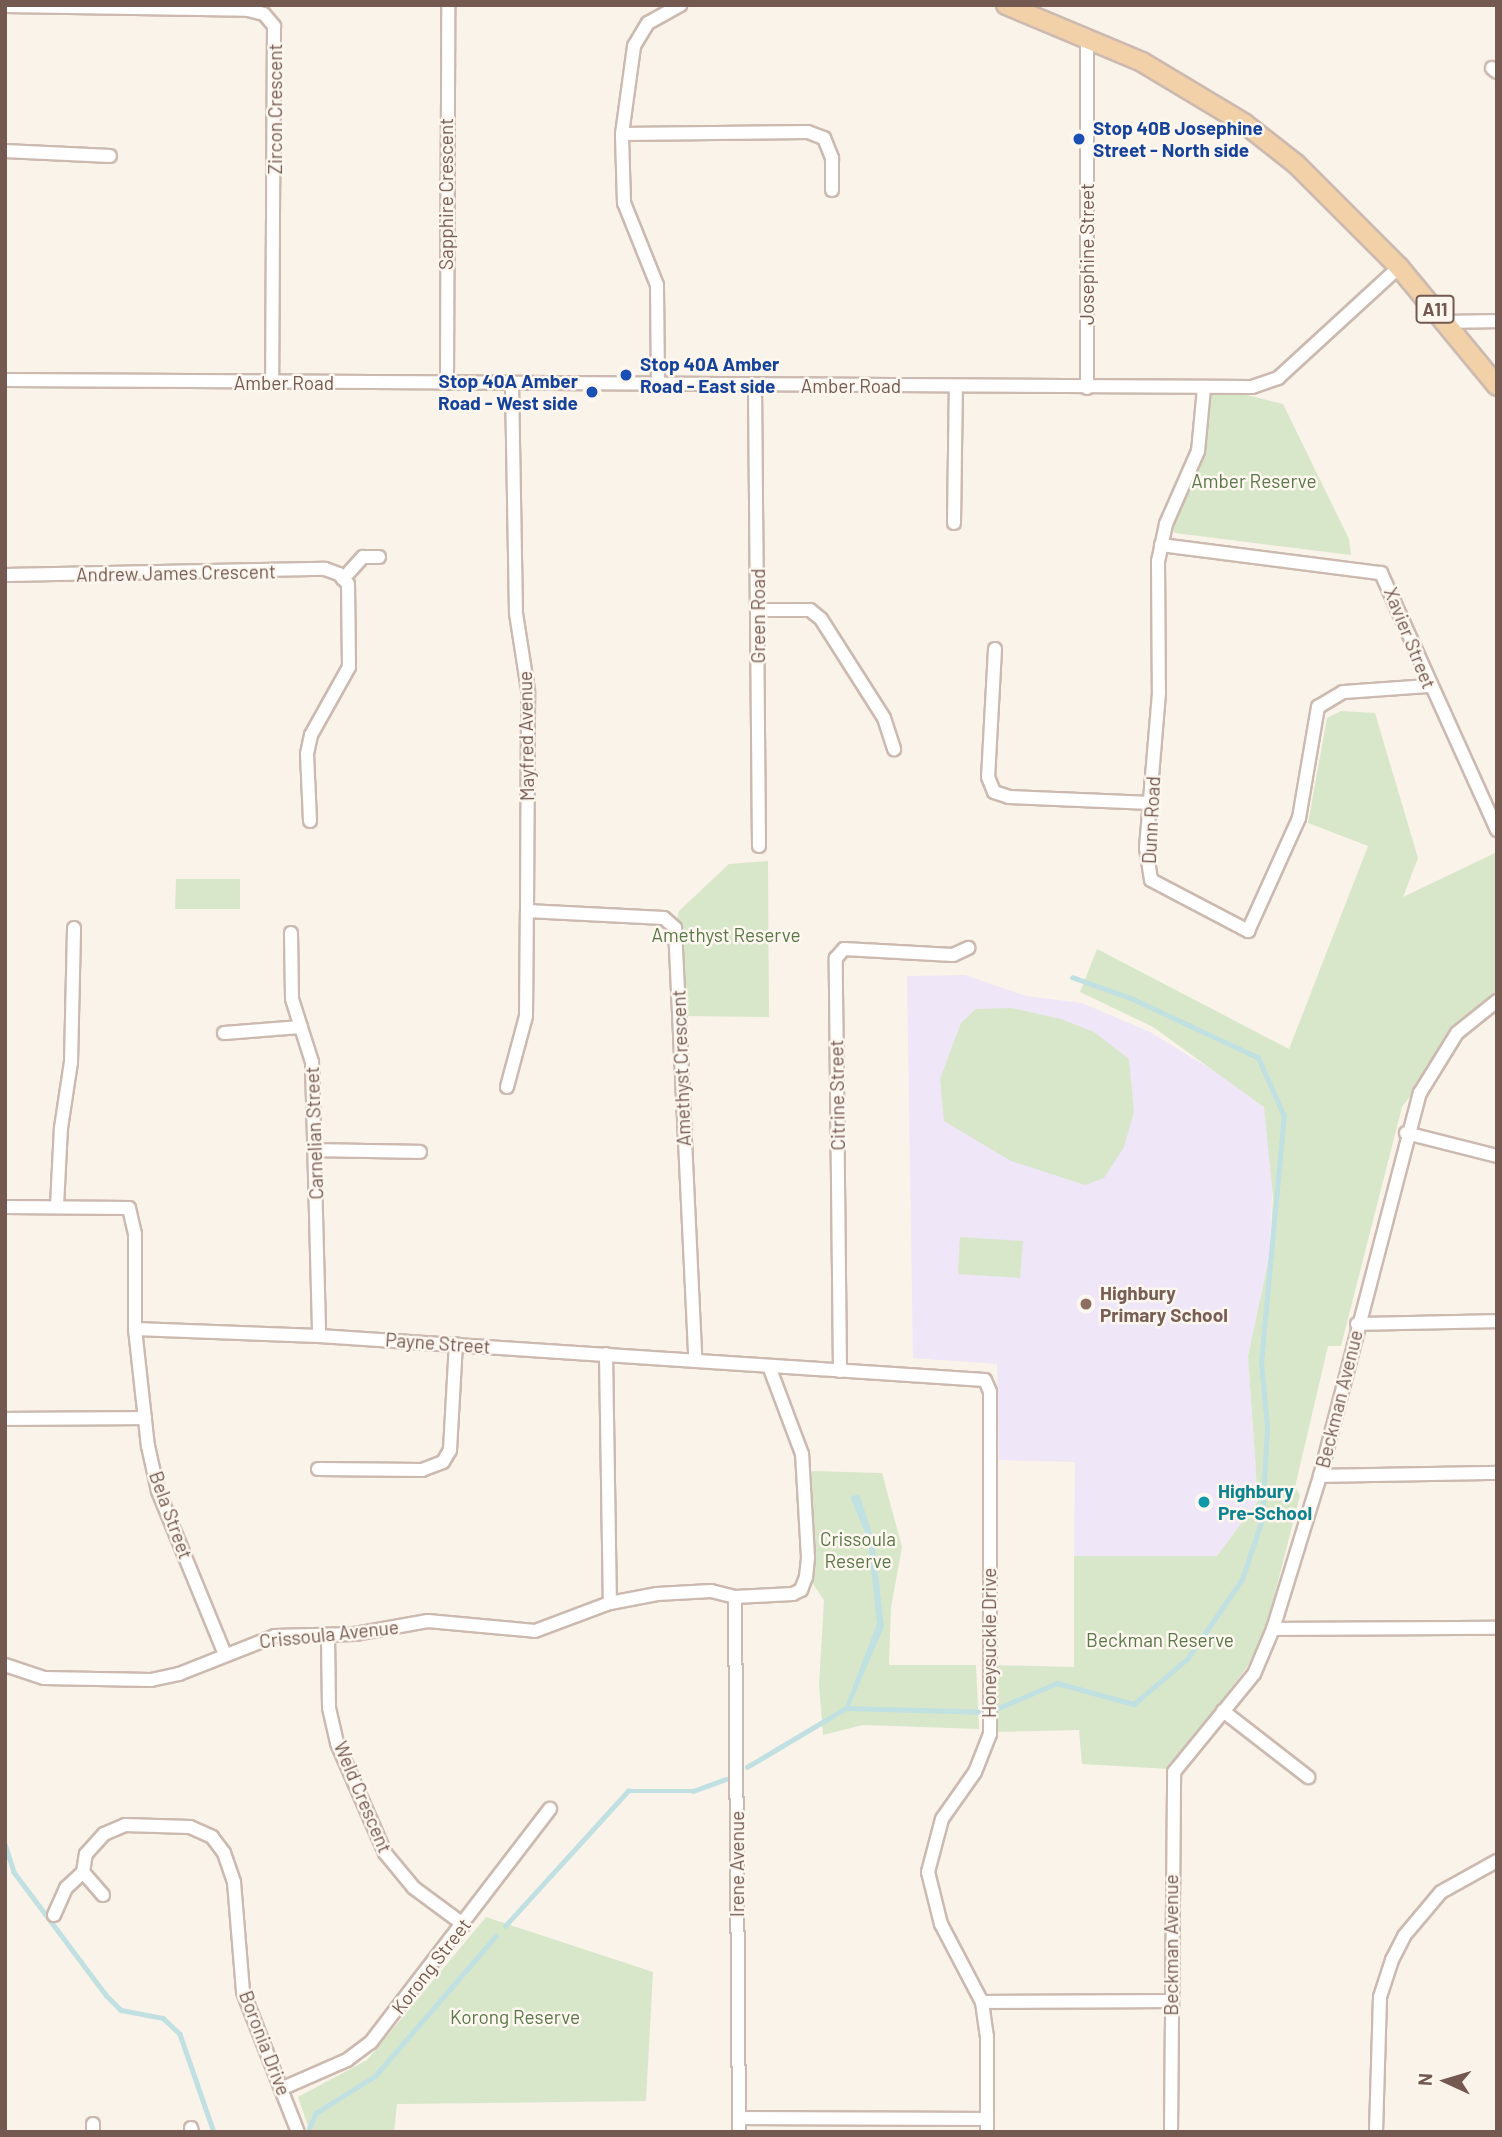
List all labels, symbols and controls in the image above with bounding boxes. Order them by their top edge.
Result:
street label: Zircon Crescent [264,44,286,174]
place label: Stop 40B Josephine Street - North side [1093,117,1263,161]
street label: Sapphire Crescent [435,118,457,270]
marker: Stop 40B Josephine Street - North side [1071,131,1087,147]
street label: Josephine Street [1076,183,1098,325]
road number: A11 [1414,295,1456,324]
place label: Stop 40A Amber Road - East side [640,353,779,397]
marker: Stop 40A Amber Road - East side [618,367,634,383]
place label: Stop 40A Amber Road - West side [438,370,578,414]
street label: Amber Road [234,372,334,394]
street label: Amber Road [801,375,901,397]
marker: Stop 40A Amber Road - West side [584,384,600,400]
park label: Amber Reserve [1191,470,1317,492]
street label: Andrew James Crescent [76,560,276,586]
street label: Green Road [747,569,769,663]
street label: Xavier Street [1379,584,1441,692]
street label: Mayfred Avenue [513,671,539,801]
street label: Dunn Road [1137,775,1165,865]
park label: Amethyst Reserve [651,924,801,946]
street label: Amethyst Crescent [667,989,695,1147]
street label: Citrine Street [825,1039,849,1151]
street label: Carnelian Street [300,1066,328,1200]
place label: Highbury Primary School [1100,1282,1228,1326]
marker: Highbury Primary School [1078,1296,1094,1312]
street label: Payne Street [385,1328,491,1358]
street label: Beckman Avenue [1311,1328,1367,1470]
street label: Bela Street [145,1468,197,1562]
place label: Highbury Pre-School [1218,1480,1312,1524]
marker: Highbury Pre-School [1196,1494,1212,1510]
park label: Crissoula Reserve [820,1528,896,1572]
street label: Honeysuckle Drive [978,1568,1000,1718]
street label: Crissoula Avenue [258,1615,400,1653]
park label: Beckman Reserve [1086,1629,1234,1651]
street label: Weld Crescent [329,1738,397,1856]
street label: Irene Avenue [726,1811,748,1917]
street label: Beckman Avenue [1160,1874,1182,2016]
street label: Korong Street [387,1914,475,2018]
street label: Boronia Drive [235,1987,295,2099]
park label: Korong Reserve [450,2006,580,2028]
north arrow [1411,2046,1481,2116]
text: N [1413,2072,1436,2087]

